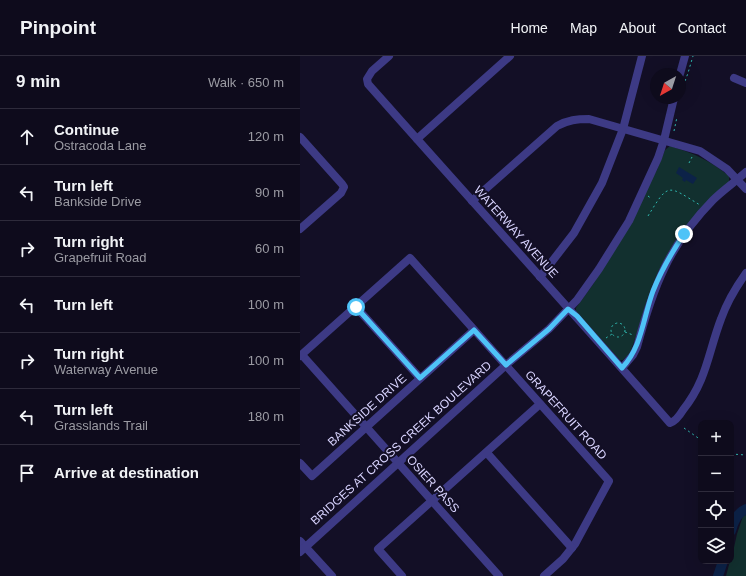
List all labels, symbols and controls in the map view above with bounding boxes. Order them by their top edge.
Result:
text: Pinpoint [20,17,96,38]
text: Home [511,20,548,36]
text: Map [570,20,597,36]
text: About [619,20,656,36]
text: Contact [678,20,726,36]
north arrow [650,68,686,104]
text: 9 min [16,72,60,91]
text: Walk · 650 m [208,75,284,90]
text: Continue [54,121,119,138]
icon: ahead [16,126,38,148]
text: 120 m [248,129,284,144]
text: Ostracoda Lane [54,138,147,153]
text: Turn left [54,177,113,194]
icon: left [16,182,38,204]
street label: WATERWAY AVENUE [471,183,561,281]
text: 90 m [255,185,284,200]
text: Bankside Drive [54,194,141,209]
route end [675,225,693,243]
text: Turn right [54,233,124,250]
icon: right [16,238,38,260]
text: 60 m [255,241,284,256]
text: Grapefruit Road [54,250,147,265]
icon: left [16,294,38,316]
text: Turn left [54,296,113,313]
text: 100 m [248,297,284,312]
route start [347,298,365,316]
text: Turn right [54,345,124,362]
icon: right [16,350,38,372]
text: 100 m [248,353,284,368]
street label: BRIDGES AT CROSS CREEK BOULEVARD [308,358,494,528]
text: Waterway Avenue [54,362,158,377]
street label: GRAPEFRUIT ROAD [522,368,610,463]
street label: BANKSIDE DRIVE [325,371,409,449]
text: Turn left [54,401,113,418]
icon: left [16,406,38,428]
text: 180 m [248,409,284,424]
text: Grasslands Trail [54,418,148,433]
map controls [698,420,734,564]
button: + [698,420,734,456]
street label: OSIER PASS [404,453,462,515]
button: − [698,456,734,492]
icon: arrive [16,462,38,484]
text: Arrive at destination [54,464,199,481]
button: locate [698,492,734,528]
button: layers [698,528,734,564]

